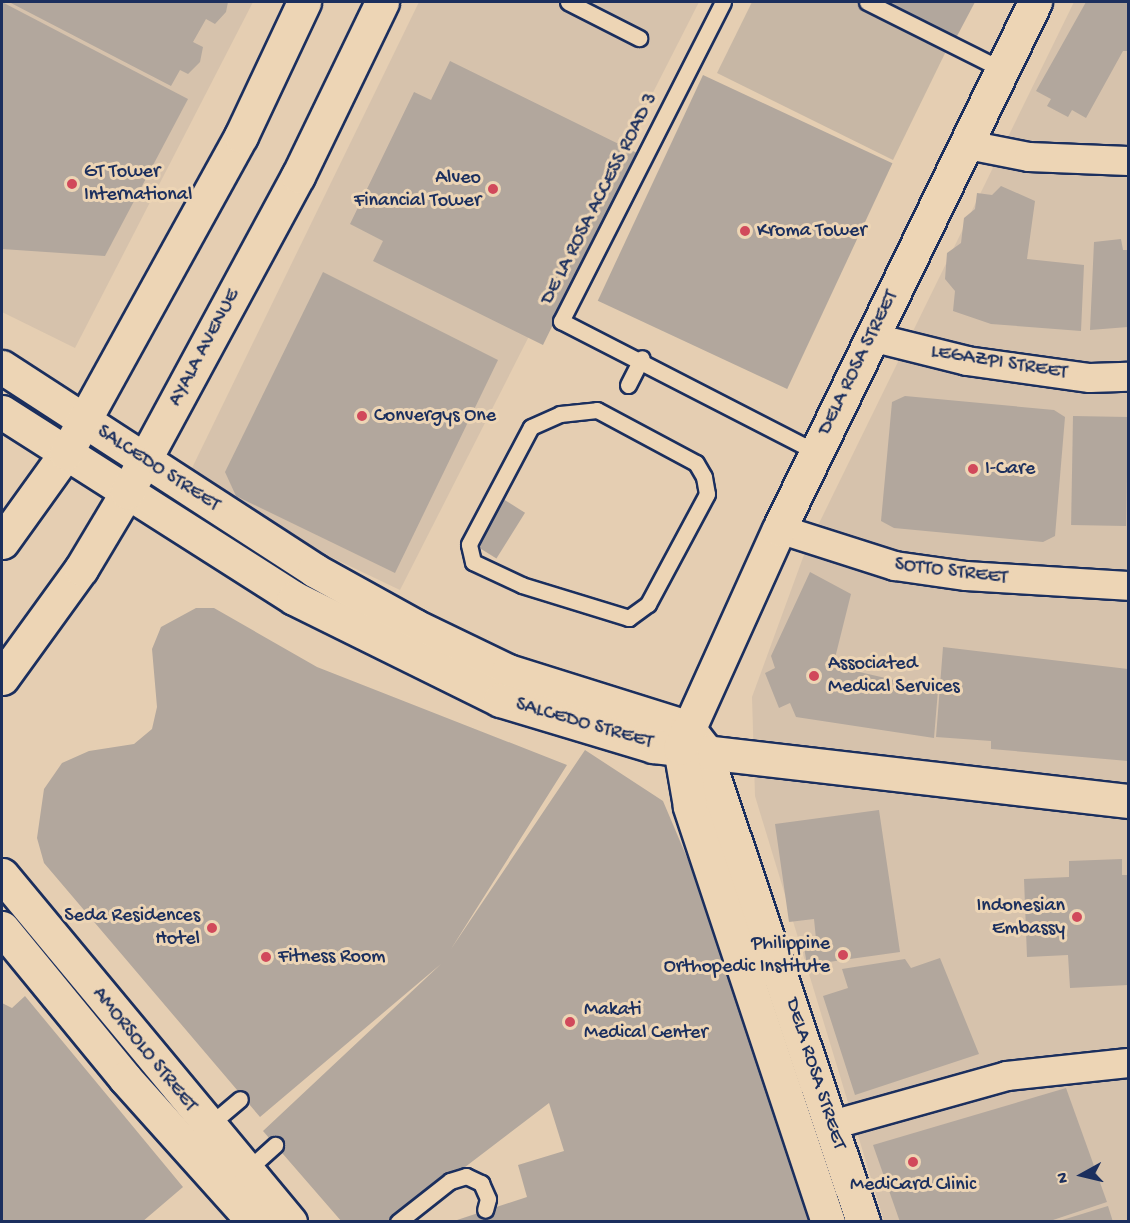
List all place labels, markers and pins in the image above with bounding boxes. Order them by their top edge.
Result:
place label: GT Tower International [84,160,192,207]
place label: Alveo Financial Tower [354,166,481,213]
marker: GT Tower International [65,177,79,191]
marker: Alveo Financial Tower [486,182,500,196]
place label: Kroma Tower [757,219,866,243]
marker: Kroma Tower [738,224,752,238]
place label: Convergys One [374,404,496,428]
marker: Convergys One [355,409,369,423]
place label: I-Care [985,457,1035,481]
marker: I-Care [966,462,980,476]
place label: Associated Medical Services [828,652,960,699]
marker: Associated Medical Services [805,667,823,685]
place label: Indonesian Embassy [976,894,1065,941]
place label: Seda Residences Hotel [64,904,200,951]
marker: Indonesian Embassy [1070,910,1084,924]
marker: Seda Residences Hotel [205,921,219,935]
place label: Philippine Orthopedic Institute [664,932,830,979]
place label: Fitness Room [278,945,385,969]
marker: Philippine Orthopedic Institute [834,946,852,964]
marker: Fitness Room [259,950,273,964]
place label: Makati Medical Center [584,999,708,1046]
marker: Makati Medical Center [561,1013,579,1031]
marker: MediCard Clinic [904,1153,922,1171]
place label: MediCard Clinic [850,1173,976,1197]

